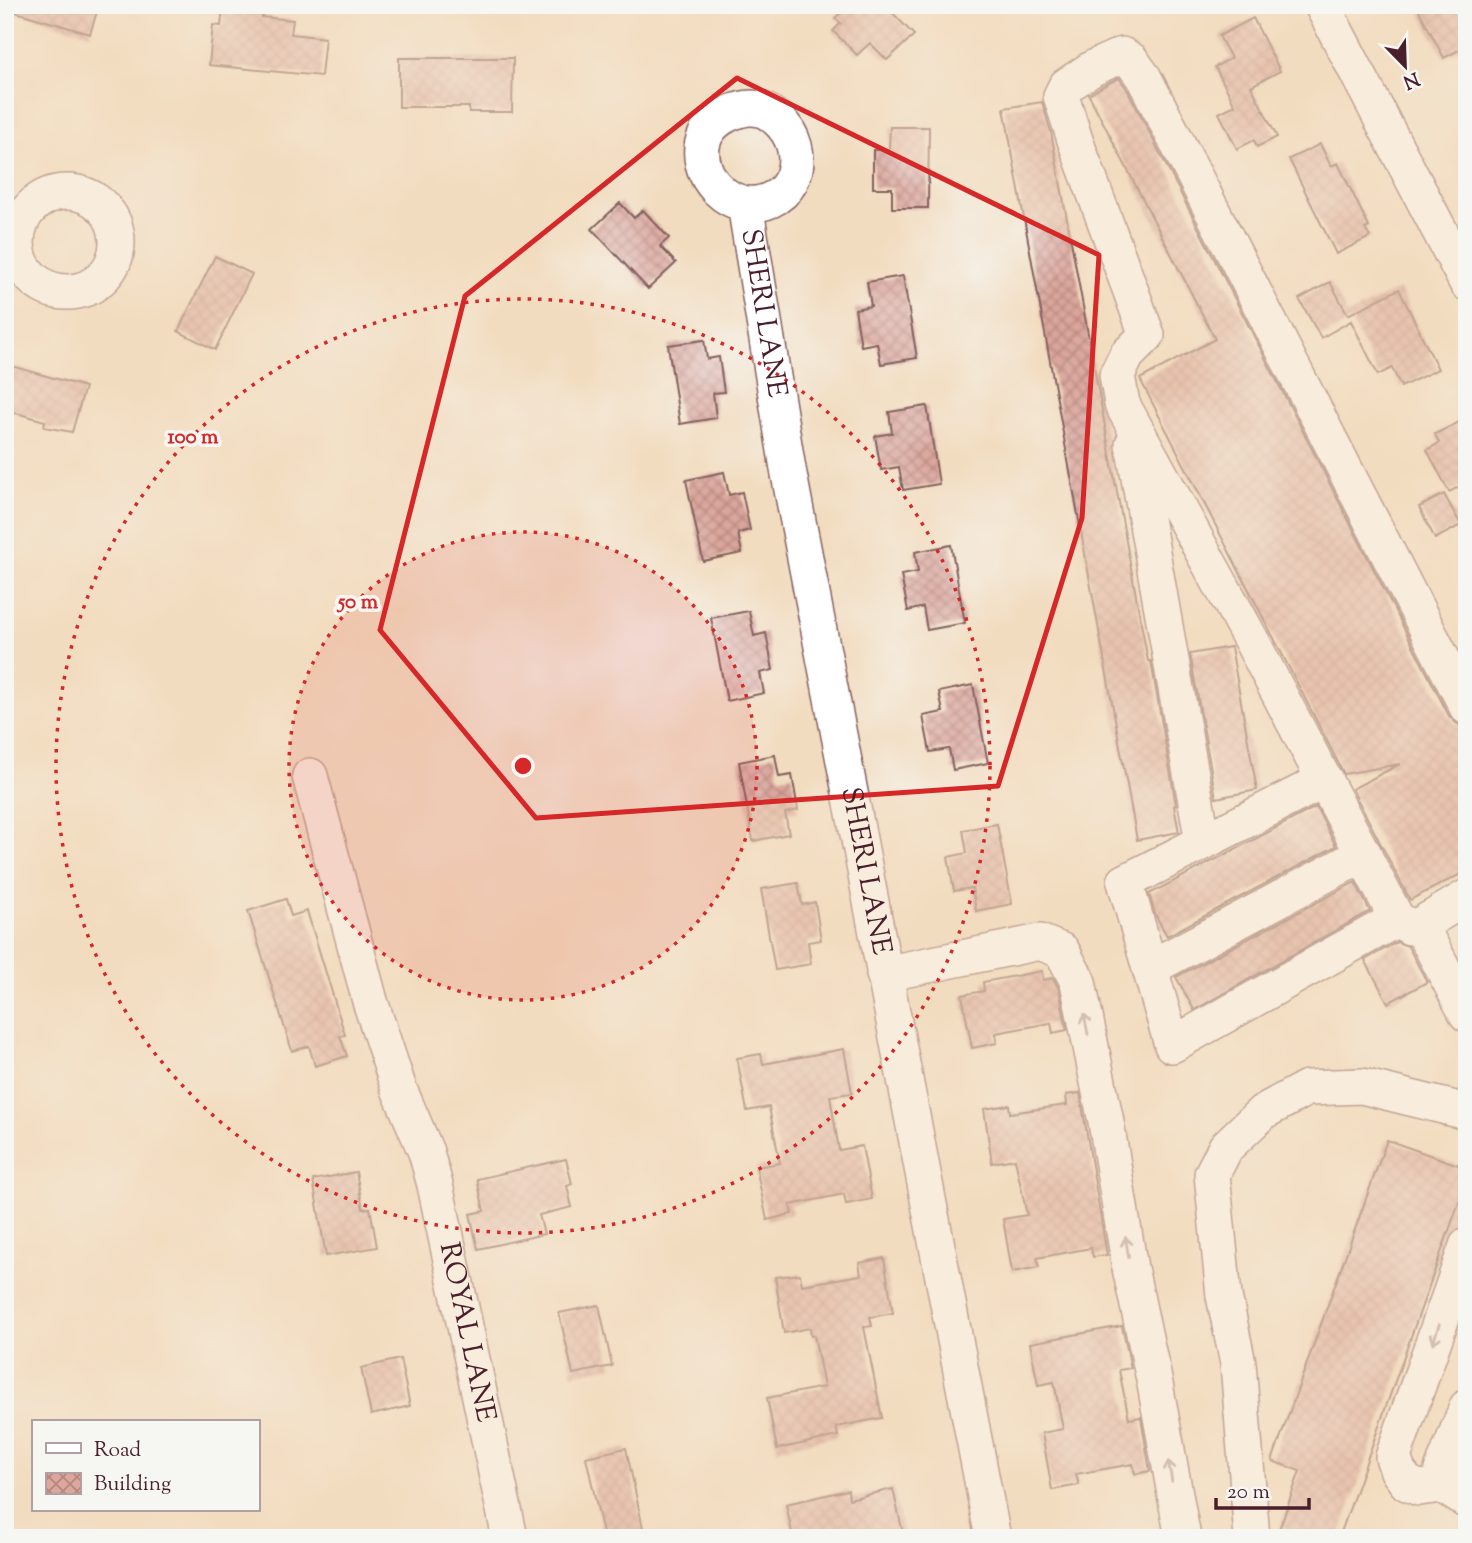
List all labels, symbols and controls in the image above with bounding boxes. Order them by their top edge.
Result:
north arrow [1370,32,1440,102]
text: N [1398,64,1423,95]
street label: SHERI LANE [729,226,796,401]
text: 100 m [168,423,219,453]
text: 50 m [336,588,379,618]
centre of rings [511,754,535,778]
street label: SHERI LANE [829,784,901,958]
one-way arrow [1079,1013,1093,1035]
one-way arrow [1120,1236,1133,1259]
street label: ROYAL LANE [428,1239,505,1426]
one-way arrow [1429,1323,1442,1345]
legend [32,1420,259,1512]
text: Road [94,1436,141,1466]
one-way arrow [1163,1460,1177,1483]
scale bar [1216,1466,1309,1510]
text: Building [94,1470,171,1500]
text: 20 m [1227,1478,1270,1508]

